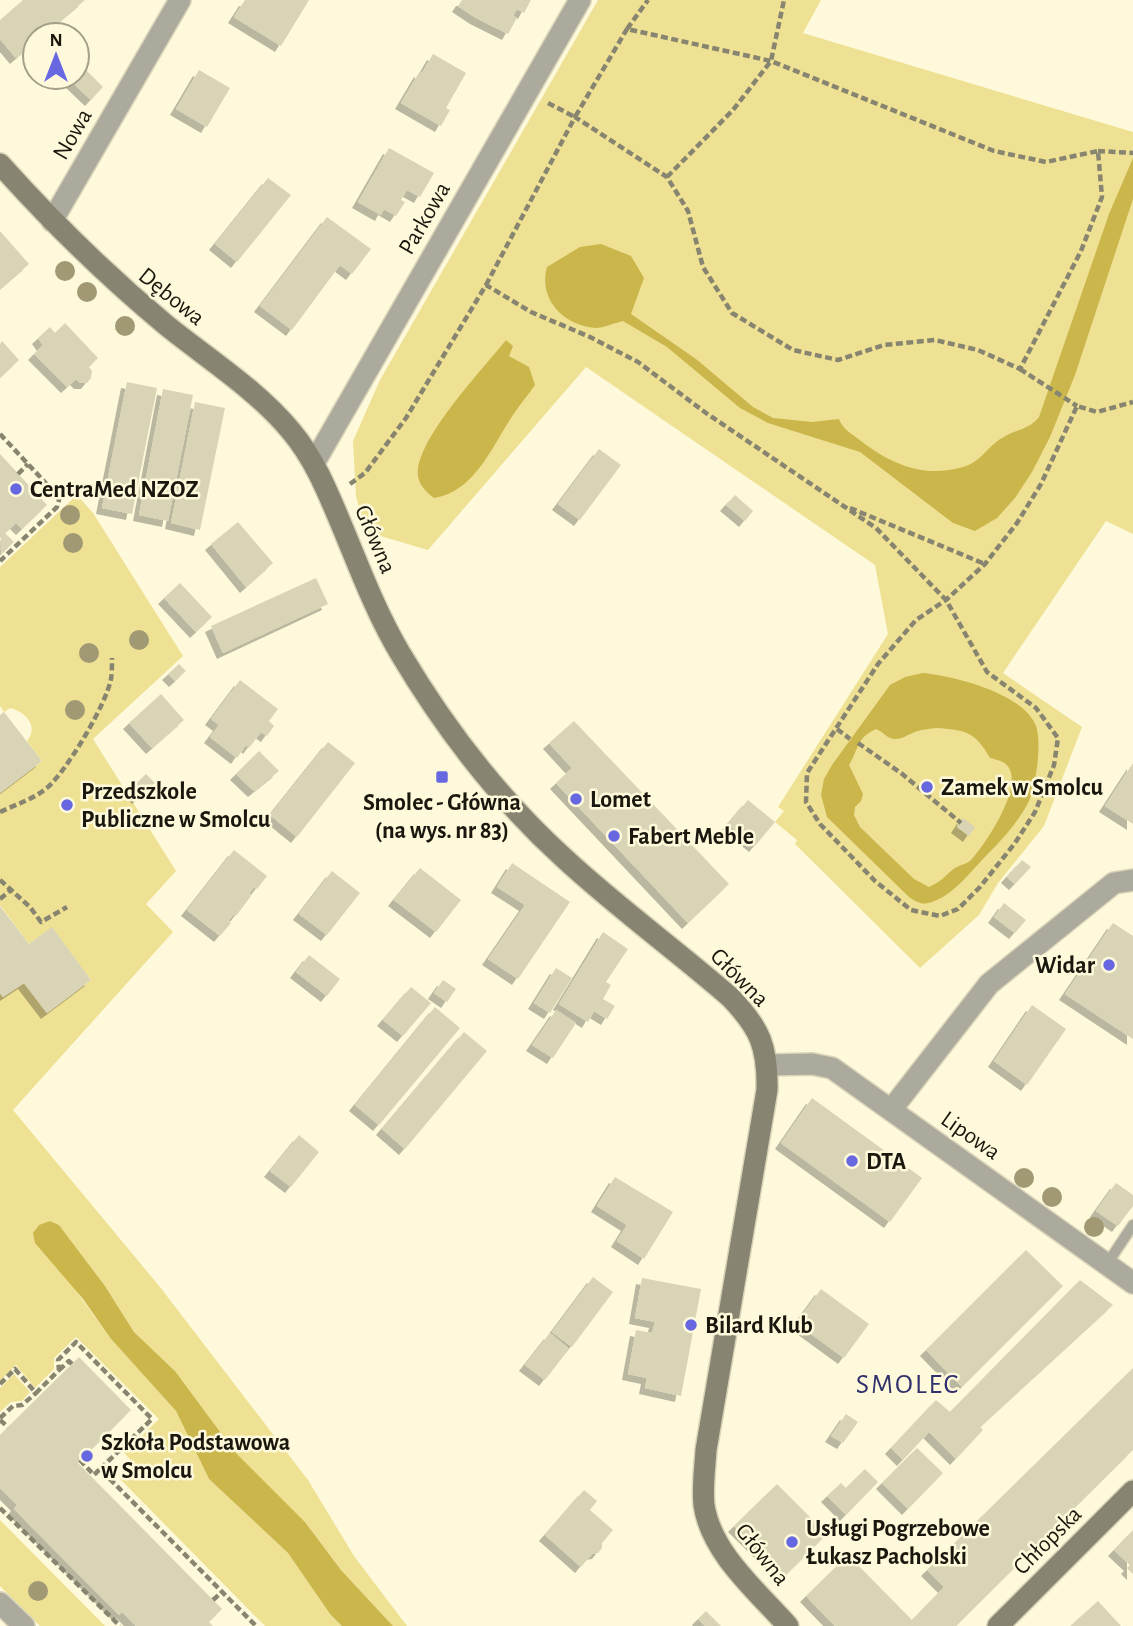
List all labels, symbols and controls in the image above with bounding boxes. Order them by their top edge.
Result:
north arrow [21,21,91,91]
text: N [49,31,63,50]
street label: Nowa [49,105,97,164]
street label: Parkowa [395,178,455,259]
street label: Dębowa [134,263,209,330]
place label: CentraMed NZOZ [30,478,199,502]
marker: CentraMed NZOZ [8,481,24,497]
street label: Główna [350,502,400,577]
marker: Smolec - Główna (na wys. nr 83) [434,769,450,785]
place label: Zamek w Smolcu [941,776,1103,800]
marker: Zamek w Smolcu [919,779,935,795]
place label: Przedszkole Publiczne w Smolcu [81,780,271,832]
place label: Lomet [590,788,651,812]
place label: Smolec - Główna (na wys. nr 83) [363,791,521,843]
marker: Lomet [568,791,584,807]
marker: Przedszkole Publiczne w Smolcu [59,797,75,813]
place label: Fabert Meble [628,825,754,849]
marker: Fabert Meble [606,828,622,844]
street label: Główna [705,944,773,1012]
place label: Widar [1035,954,1096,978]
marker: Widar [1101,957,1117,973]
street label: Lipowa [936,1107,1004,1165]
place label: DTA [866,1150,907,1174]
marker: DTA [844,1153,860,1169]
place label: Bilard Klub [705,1314,813,1338]
marker: Bilard Klub [683,1317,699,1333]
district label: SMOLEC [856,1371,960,1399]
place label: Szkoła Podstawowa w Smolcu [101,1431,290,1483]
marker: Szkoła Podstawowa w Smolcu [79,1448,95,1464]
street label: Chłopska [1009,1502,1086,1579]
place label: Usługi Pogrzebowe Łukasz Pacholski [805,1517,990,1569]
street label: Główna [731,1519,794,1590]
marker: Usługi Pogrzebowe Łukasz Pacholski [784,1534,800,1550]

